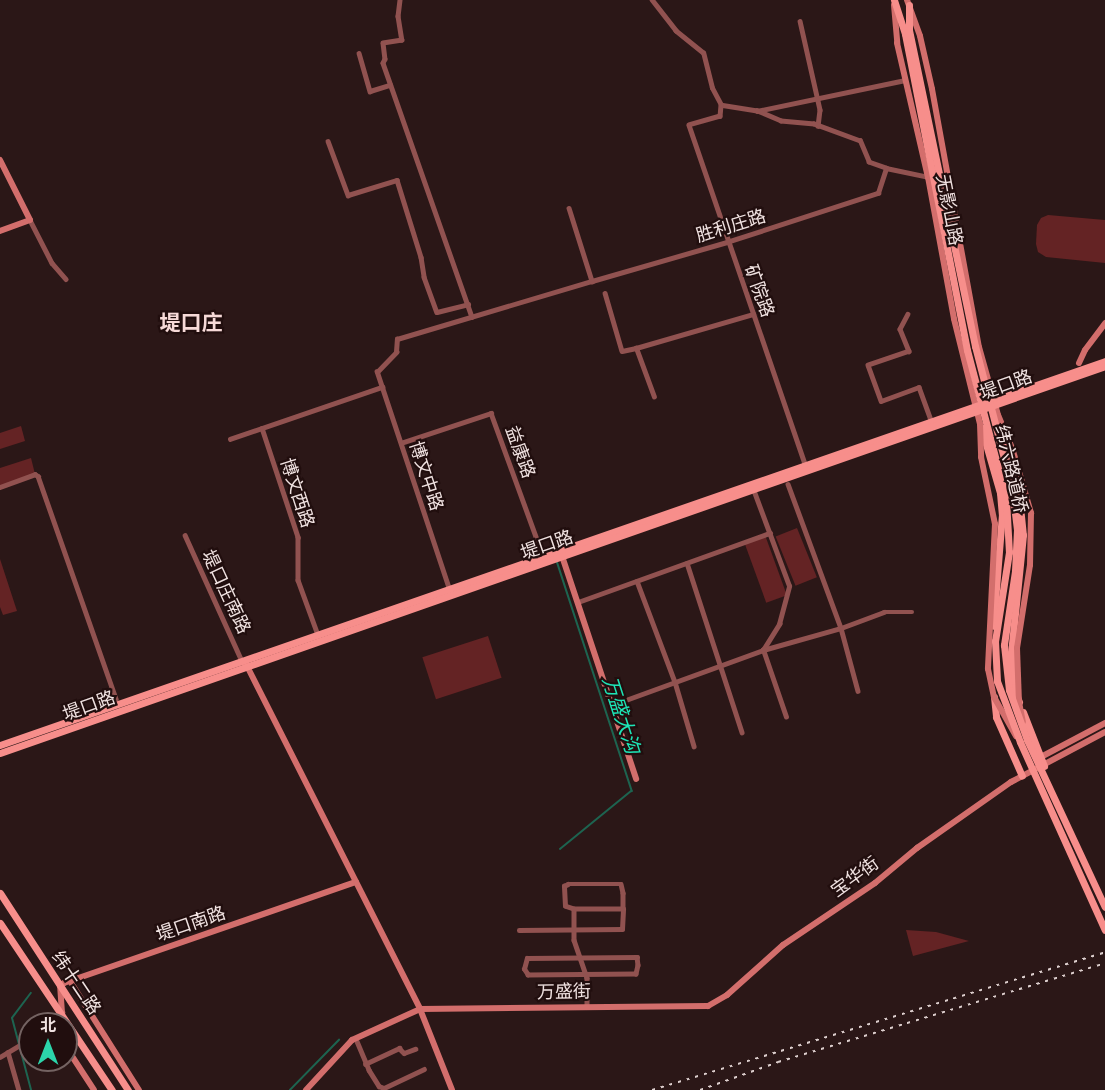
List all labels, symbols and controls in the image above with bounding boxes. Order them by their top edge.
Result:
street label: 无影山路 [932,173,966,247]
street label: 胜利庄路 [693,205,769,247]
street label: 矿院路 [740,262,778,320]
district label: 堤口庄 [160,310,222,336]
street label: 堤口路 [977,366,1035,404]
street label: 益康路 [501,423,539,481]
street label: 纬六路道桥 [990,423,1032,515]
street label: 博文中路 [405,438,447,514]
street label: 博文西路 [276,455,318,531]
street label: 堤口路 [518,526,576,564]
street label: 堤口庄南路 [197,547,255,637]
water label: 万盛大沟 [597,673,645,757]
street label: 堤口路 [60,687,118,725]
street label: 宝华街 [827,852,883,902]
street label: 堤口南路 [153,902,229,946]
street label: 纬十二路 [47,947,105,1019]
street label: 万盛街 [537,981,591,1003]
north arrow [18,1012,78,1072]
text: 北 [40,1014,56,1037]

